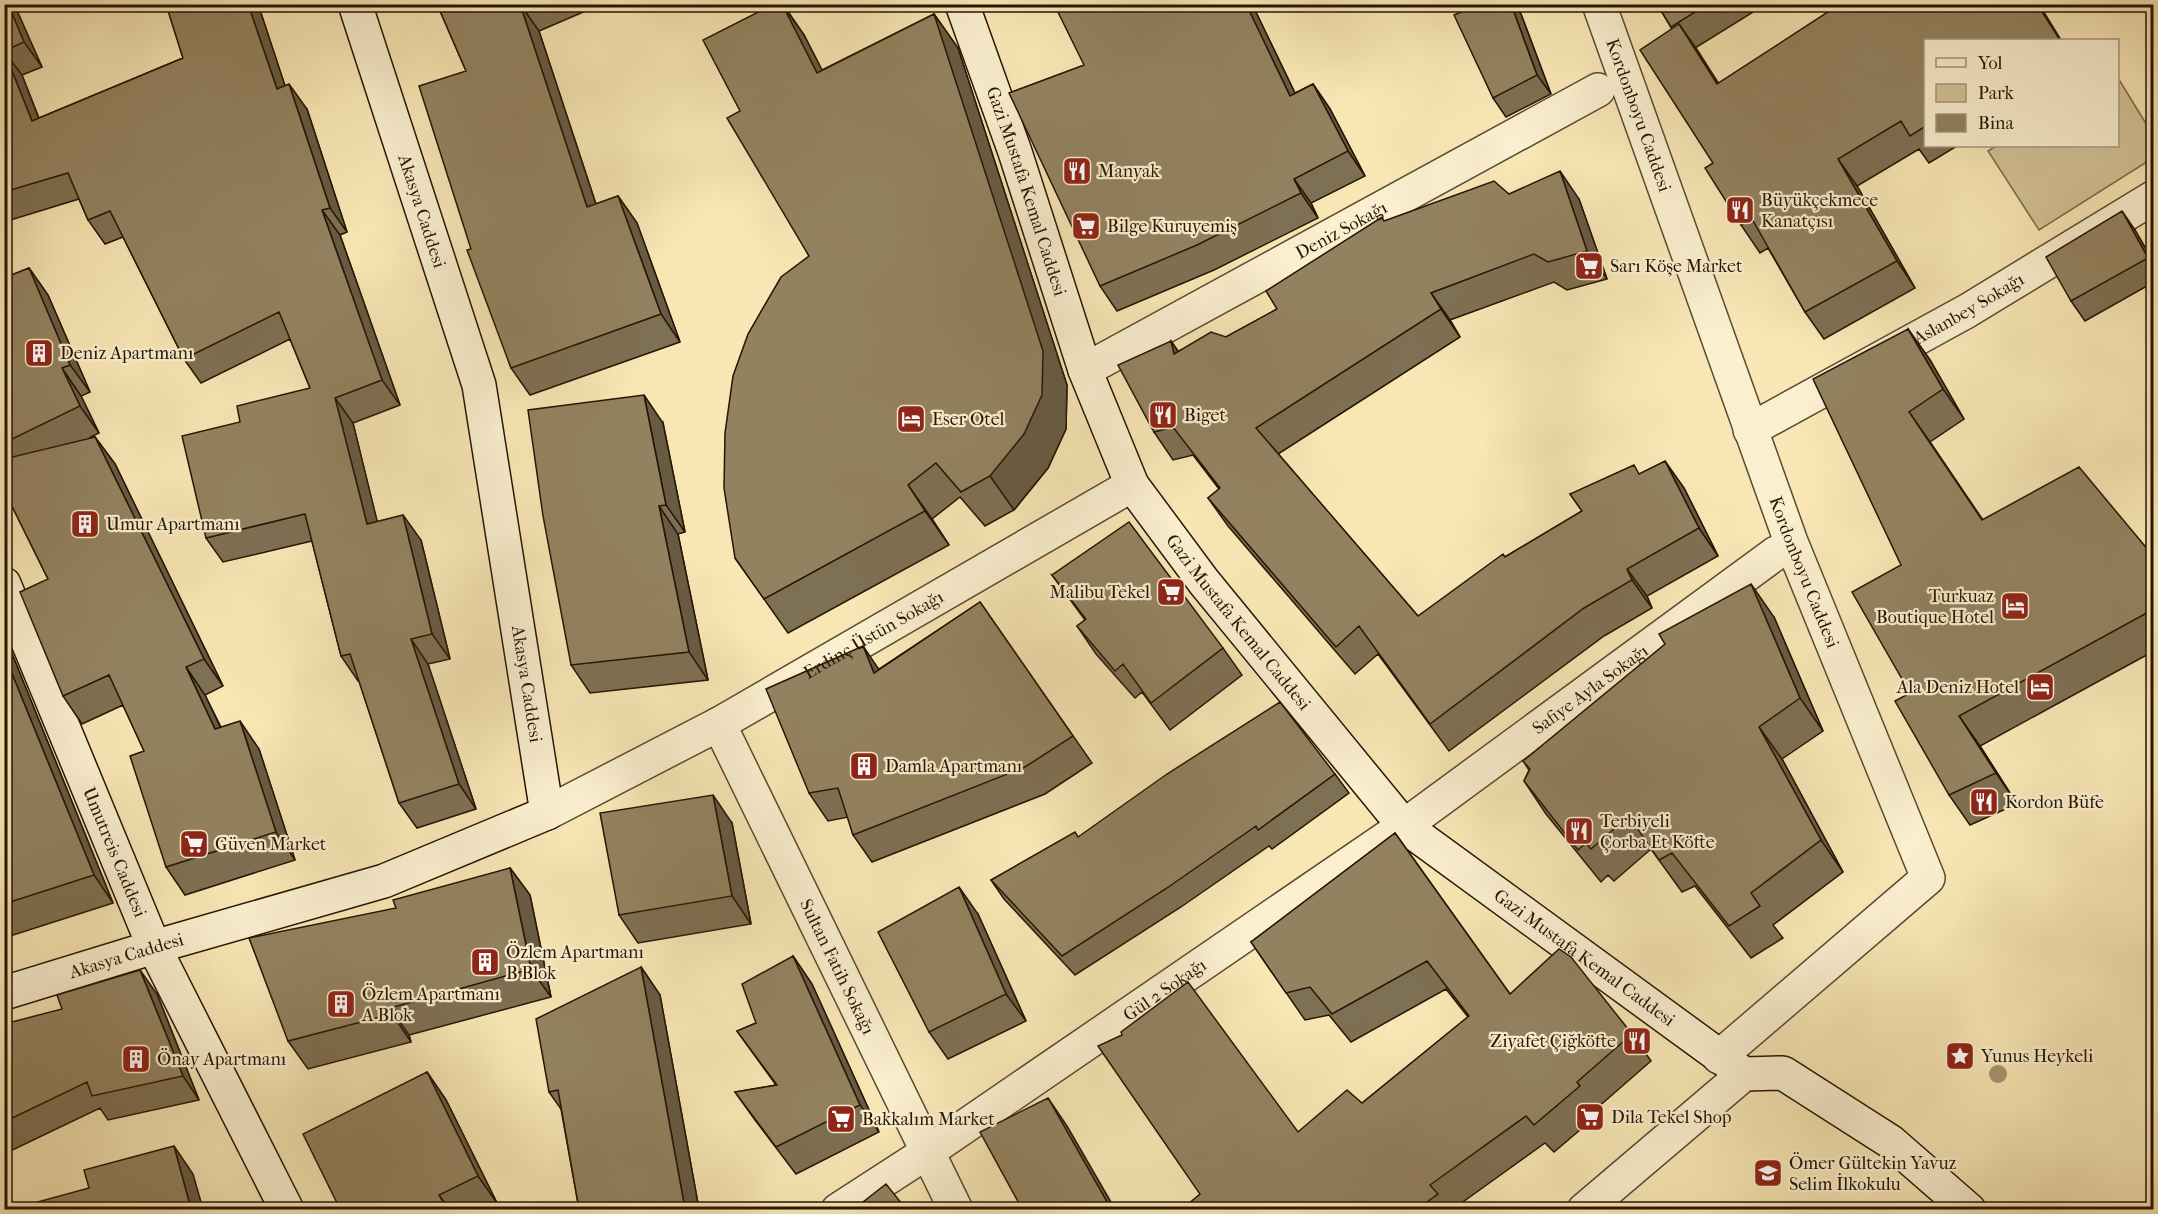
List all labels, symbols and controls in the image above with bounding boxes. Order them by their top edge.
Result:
street label: Kordonboyu Caddesi [1601,36,1675,195]
legend [1924,39,2119,147]
text: Yol [1977,53,2003,74]
text: Park [1978,83,2015,104]
street label: Gazi Mustafa Kemal Caddesi [981,84,1071,299]
text: Bina [1978,113,2014,134]
street label: Akasya Caddesi [393,151,450,271]
restaurant icon: Manyak [1061,155,1093,187]
place label: Manyak [1098,161,1160,182]
place label: Büyükçekmece Kanatçısı [1761,190,1878,232]
restaurant icon: Büyükçekmece Kanatçısı [1724,194,1756,226]
street label: Deniz Sokağı [1292,197,1392,264]
supermarket icon: Bilge Kuruyemiş [1070,210,1102,242]
place label: Bilge Kuruyemiş [1107,216,1237,237]
supermarket icon: Sarı Köşe Market [1573,250,1605,282]
place label: Sarı Köşe Market [1610,256,1743,277]
street label: Aslanbey Sokağı [1909,268,2028,350]
building icon: Deniz Apartmanı [23,337,55,369]
place label: Deniz Apartmanı [60,343,194,364]
restaurant icon: Biget [1147,399,1179,431]
hotel icon: Eser Otel [895,403,927,435]
place label: Biget [1184,405,1226,426]
place label: Eser Otel [932,409,1005,430]
street label: Kordonboyu Caddesi [1765,494,1843,652]
building icon: Umur Apartmanı [69,508,101,540]
place label: Umur Apartmanı [106,514,240,535]
street label: Gazi Mustafa Kemal Caddesi [1161,530,1315,715]
supermarket icon: Malibu Tekel [1155,576,1187,608]
place label: Malibu Tekel [1049,582,1150,603]
street label: Erdinç Üstün Sokağı [800,586,948,684]
place label: Turkuaz Boutique Hotel [1876,586,1994,628]
hotel icon: Turkuaz Boutique Hotel [1999,590,2031,622]
street label: Akasya Caddesi [507,623,546,745]
street label: Safiye Ayla Sokağı [1529,640,1653,739]
hotel icon: Ala Deniz Hotel [2024,671,2056,703]
place label: Ala Deniz Hotel [1896,677,2019,698]
building icon: Damla Apartmanı [848,750,880,782]
place label: Damla Apartmanı [885,756,1023,777]
street label: Umutreis Caddesi [78,784,151,921]
restaurant icon: Kordon Büfe [1968,786,2000,818]
place label: Kordon Büfe [2005,792,2104,813]
place label: Terbiyeli Çorba Et Köfte [1600,811,1715,854]
restaurant icon: Terbiyeli Çorba Et Köfte [1563,815,1595,847]
supermarket icon: Güven Market [178,828,210,860]
place label: Güven Market [215,834,327,855]
street label: Gazi Mustafa Kemal Caddesi [1489,885,1679,1031]
street label: Sultan Fatih Sokağı [795,896,879,1039]
street label: Akasya Caddesi [66,929,187,984]
place label: Özlem Apartmanı B Blok [506,941,644,984]
building icon: Özlem Apartmanı B Blok [469,946,501,978]
street label: Gül 2 Sokağı [1119,954,1211,1026]
place label: Özlem Apartmanı A Blok [361,983,500,1026]
building icon: Özlem Apartmanı A Blok [325,988,357,1020]
restaurant icon: Ziyafet Çiğköfte [1621,1025,1653,1057]
place label: Ziyafet Çiğköfte [1490,1031,1616,1053]
place icon: Yunus Heykeli [1944,1040,1976,1072]
building icon: Önay Apartmanı [120,1043,152,1075]
place label: Yunus Heykeli [1980,1046,2094,1067]
place label: Önay Apartmanı [157,1048,287,1070]
supermarket icon: Dila Tekel Shop [1574,1101,1606,1133]
supermarket icon: Bakkalım Market [825,1103,857,1135]
place label: Dila Tekel Shop [1611,1107,1732,1128]
place label: Bakkalım Market [862,1109,995,1130]
place label: Ömer Gültekin Yavuz Selim İlkokulu [1789,1152,1957,1195]
school or university icon: Ömer Gültekin Yavuz Selim İlkokulu [1752,1157,1784,1189]

